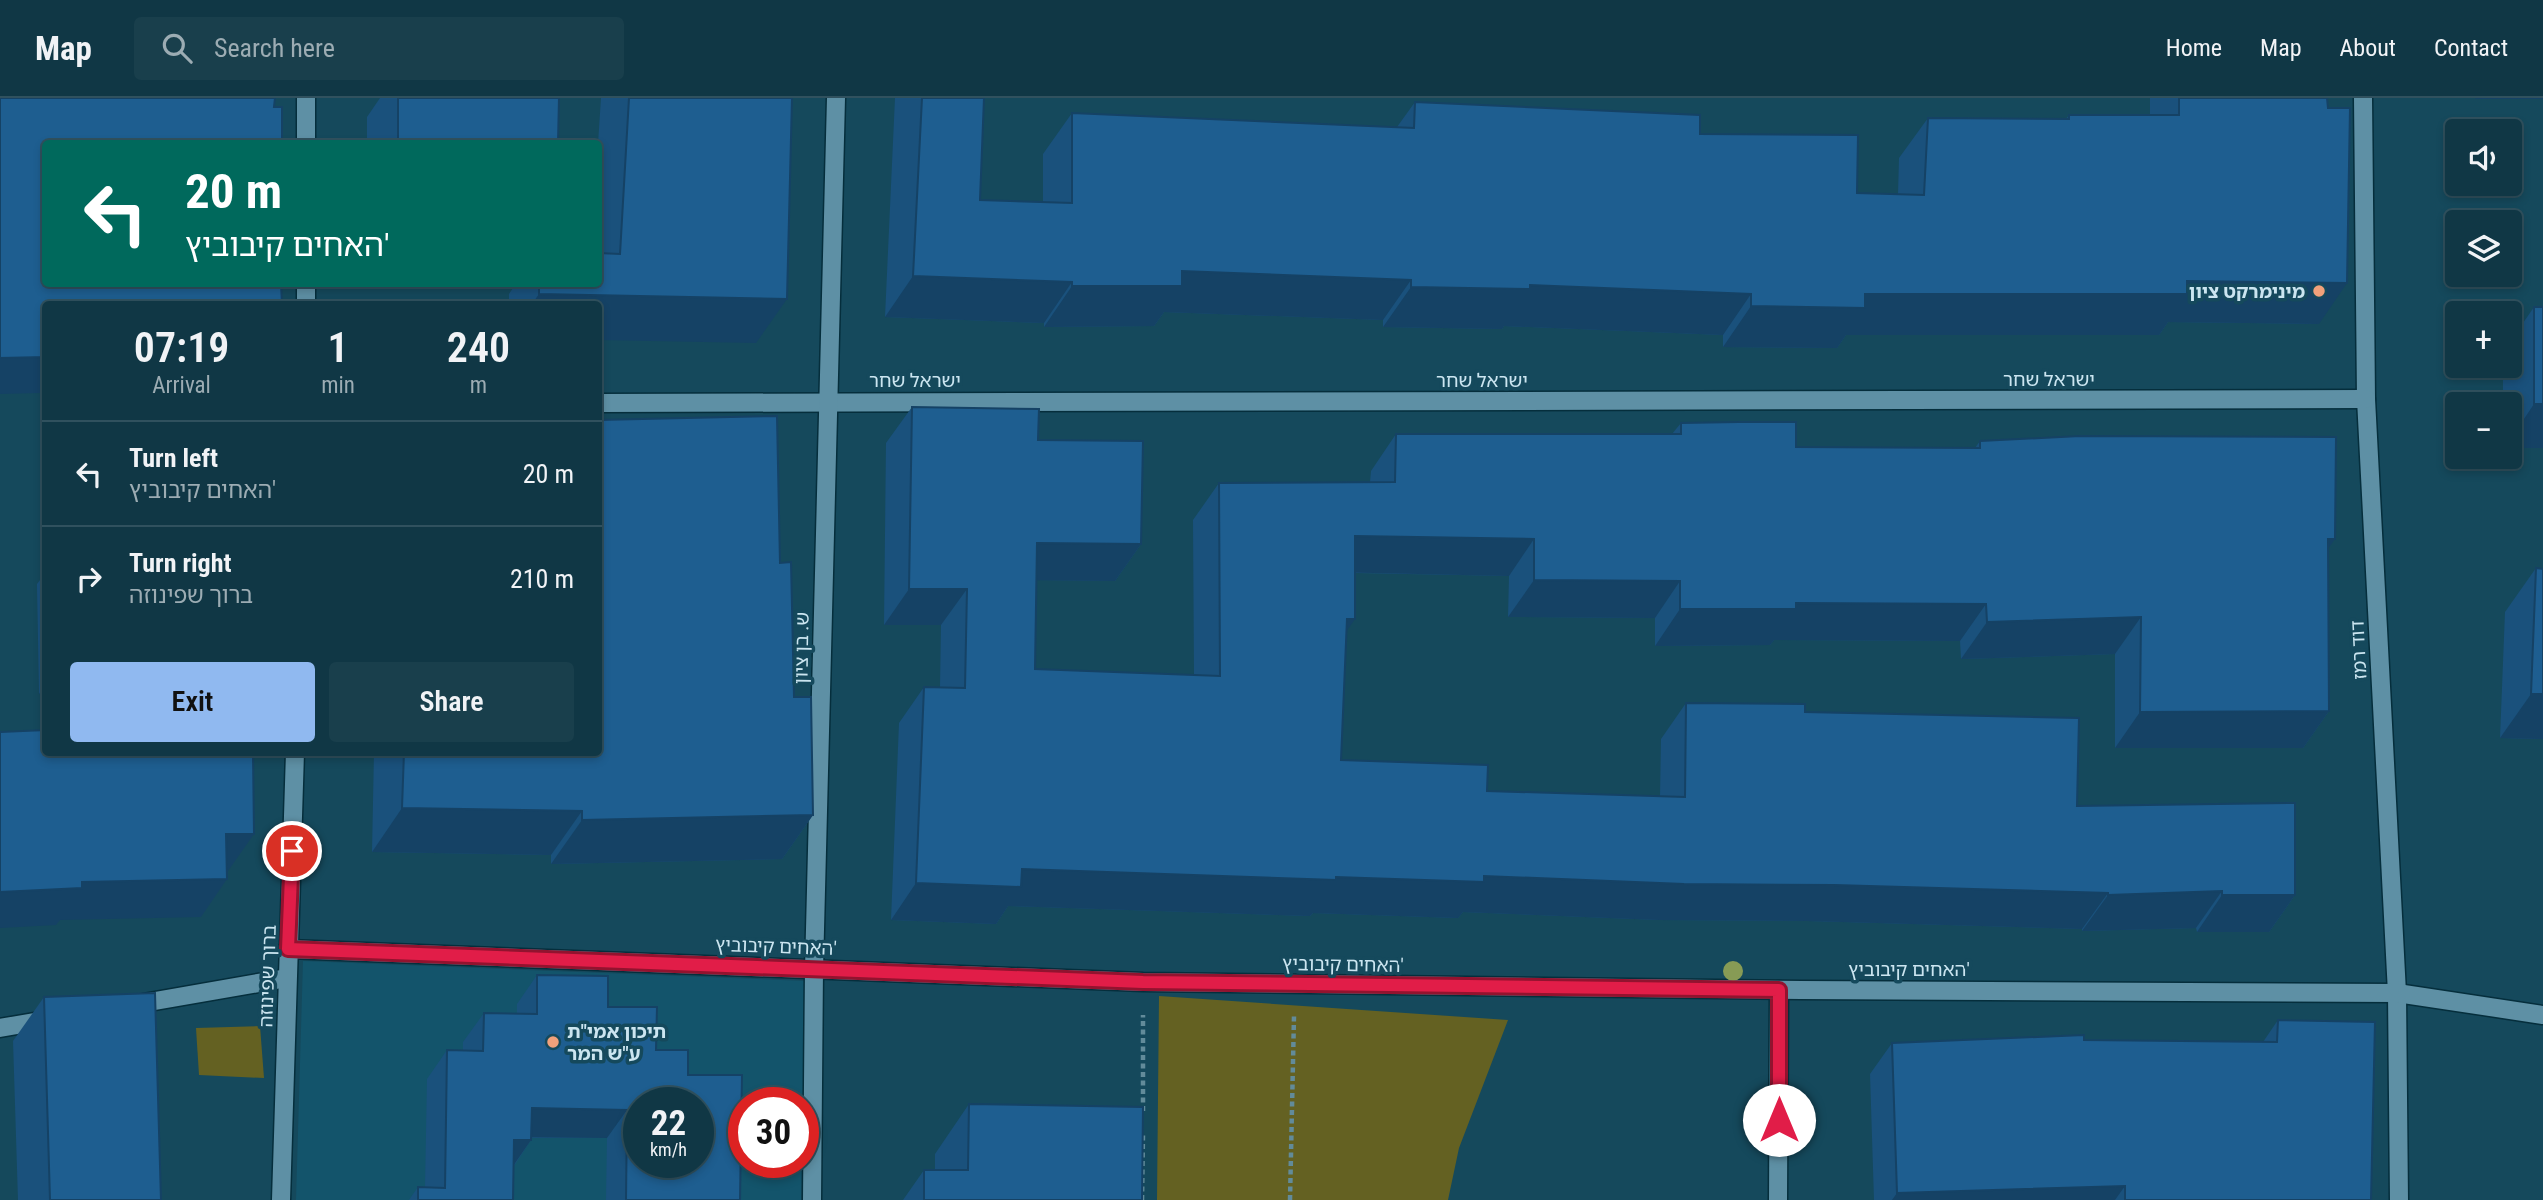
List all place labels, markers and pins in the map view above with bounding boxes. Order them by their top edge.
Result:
place label: מינימרקט ציון [2189,280,2305,303]
marker: מינימרקט ציון [2311,283,2327,299]
pin [262,821,322,881]
place label: תיכון אמי"ת ע"ש המר [567,1020,666,1065]
marker: תיכון אמי"ת ע"ש המר [545,1034,561,1050]

